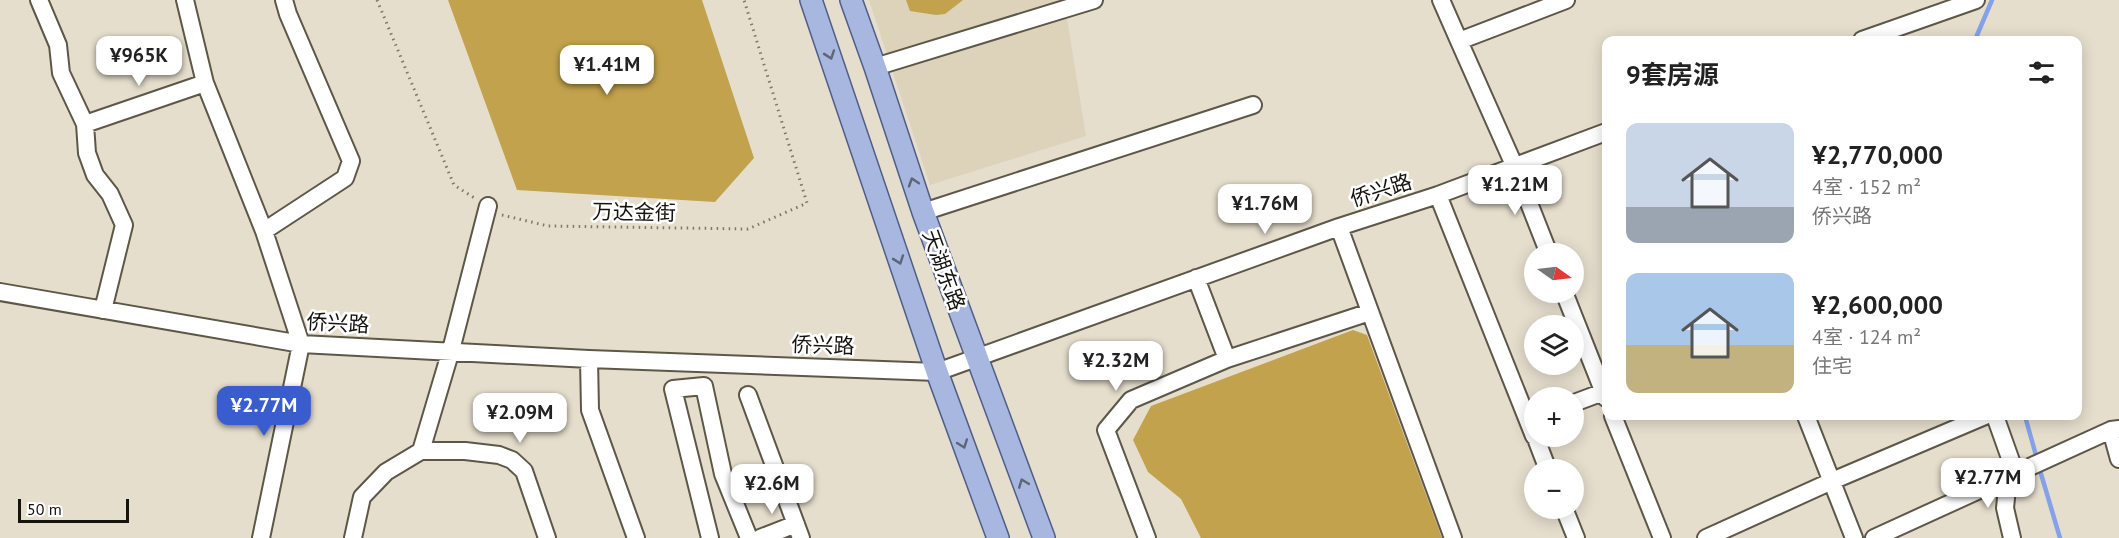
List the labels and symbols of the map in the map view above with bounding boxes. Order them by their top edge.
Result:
pin: ¥965K [97,36,181,87]
pin: ¥1.41M [558,45,656,96]
one-way arrow [822,49,835,60]
pin: ¥1.21M [1466,165,1564,216]
street label: 侨兴路 [1347,167,1415,213]
one-way arrow [908,177,920,188]
pin: ¥1.76M [1216,184,1314,235]
street label: 万达金街 [592,198,676,226]
street label: 天湖东路 [917,226,971,314]
north arrow [1524,243,1584,303]
one-way arrow [891,254,904,265]
street label: 侨兴路 [306,308,370,338]
street label: 侨兴路 [791,330,855,360]
pin: ¥2.32M [1067,341,1165,392]
pin: ¥2.77M [215,386,313,437]
pin: ¥2.09M [471,393,569,444]
one-way arrow [956,438,969,449]
pin: ¥2.77M [1939,458,2037,509]
pin: ¥2.6M [730,464,814,515]
one-way arrow [1018,478,1031,489]
scale bar [18,496,129,524]

